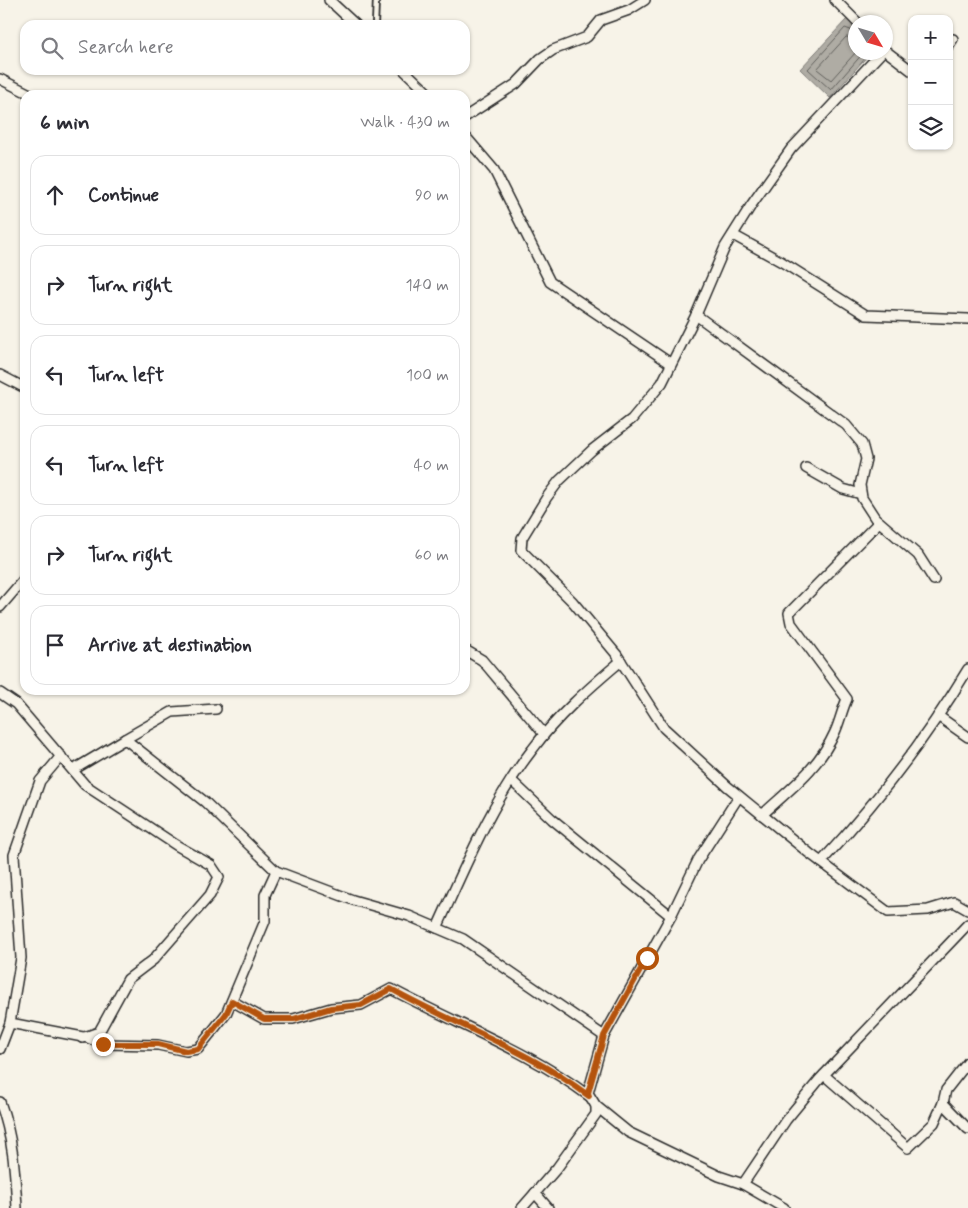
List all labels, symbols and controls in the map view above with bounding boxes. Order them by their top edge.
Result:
north arrow [848,15,893,60]
map controls [908,15,953,150]
button: + [908,15,953,60]
search box [20,20,470,75]
icon: search [38,34,66,62]
text: Search here [78,35,174,60]
button: − [908,60,953,105]
button: layers [908,105,953,150]
text: 6 min [40,109,90,137]
text: Walk · 430 m [360,112,450,133]
icon: ahead [41,181,69,209]
text: Continue [88,183,159,208]
text: 90 m [415,185,449,206]
icon: right [41,271,69,299]
text: Turn right [88,273,172,298]
text: 140 m [405,275,449,296]
icon: left [41,361,69,389]
text: Turn left [88,363,164,388]
text: 100 m [406,365,449,386]
icon: left [41,451,69,479]
text: Turn left [88,453,164,478]
text: 40 m [413,455,449,476]
icon: right [41,541,69,569]
text: Turn right [88,543,172,568]
text: 60 m [415,545,449,566]
icon: arrive [41,631,69,659]
text: Arrive at destination [88,633,252,658]
route start [636,947,659,970]
route end [92,1033,115,1056]

